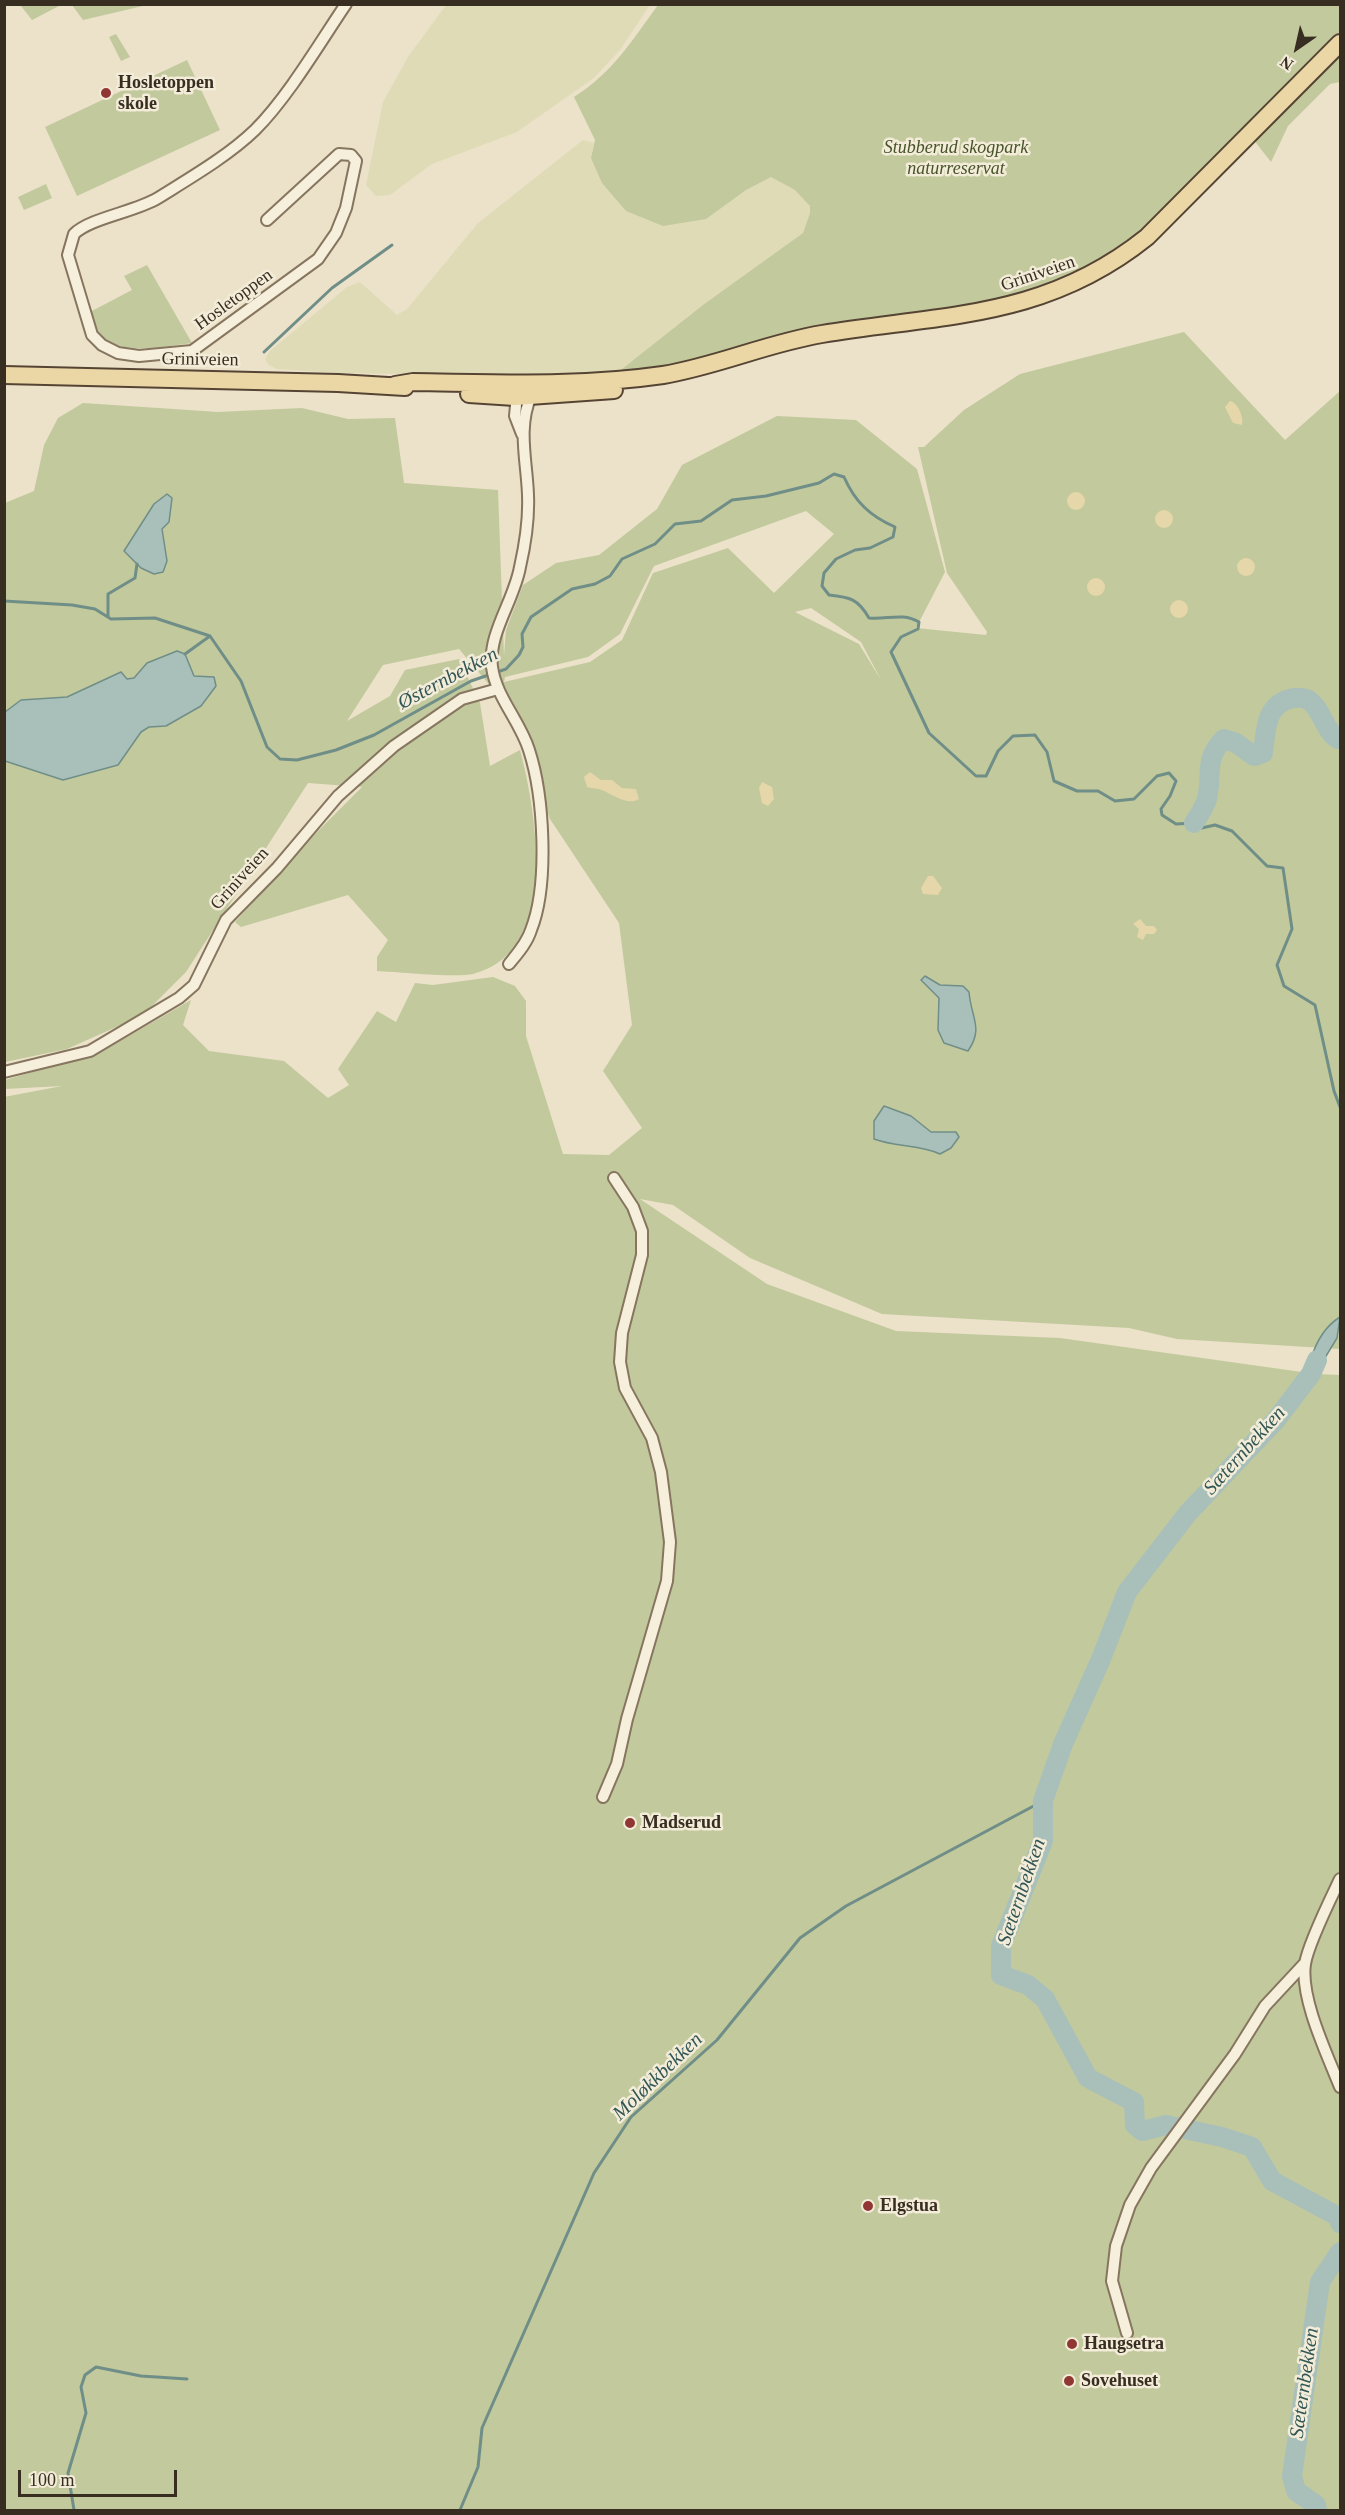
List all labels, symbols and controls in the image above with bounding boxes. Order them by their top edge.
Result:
north arrow [1267,18,1327,78]
text: N [1277,53,1296,74]
place label: Hosletoppen skole [118,72,214,115]
marker: Hosletoppen skole [99,86,113,100]
park label: Stubberud skogpark naturreservat [884,137,1028,180]
street label: Griniveien [998,251,1078,297]
street label: Hosletoppen [191,265,277,335]
street label: Griniveien [161,349,239,371]
water label: Østernbekken [394,643,502,715]
street label: Griniveien [206,843,274,915]
water label: Sæternbekken [1199,1402,1291,1500]
place label: Madserud [642,1812,721,1834]
marker: Madserud [623,1816,637,1830]
water label: Sæternbekken [993,1836,1051,1948]
water label: Moløkkbekken [608,2028,708,2126]
place label: Elgstua [880,2195,938,2217]
marker: Elgstua [861,2199,875,2213]
water label: Sæternbekken [1285,2326,1325,2440]
place label: Haugsetra [1084,2333,1164,2355]
marker: Haugsetra [1065,2337,1079,2351]
place label: Sovehuset [1081,2370,1158,2392]
marker: Sovehuset [1062,2374,1076,2388]
scale bar [21,2458,180,2496]
text: 100 m [29,2470,75,2490]

